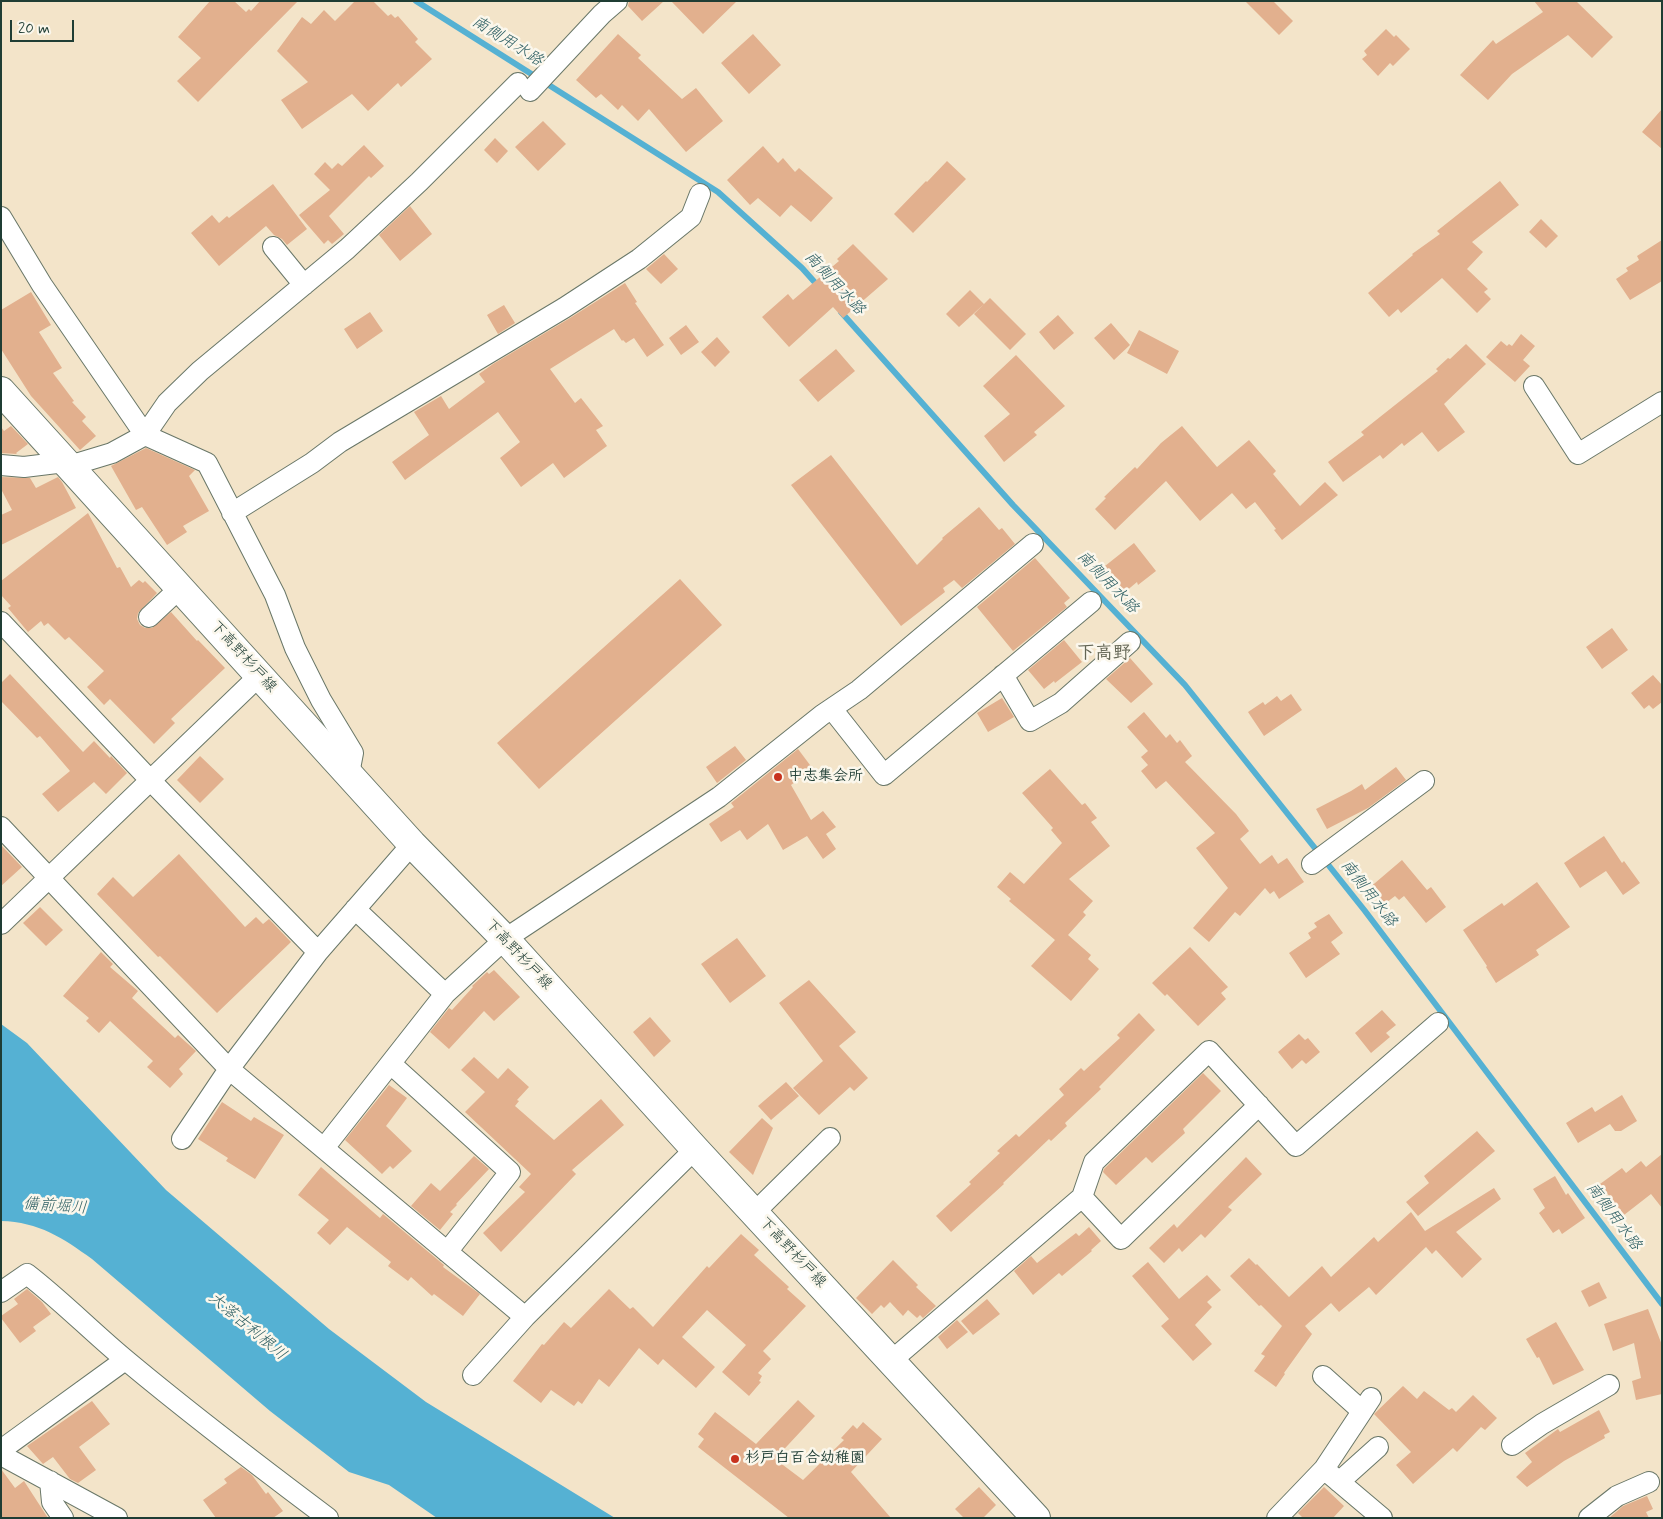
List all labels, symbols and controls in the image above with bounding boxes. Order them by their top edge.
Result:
scale bar [12,10,76,42]
water label: 南側用水路 [468,13,546,71]
text: 20 m [18,19,50,39]
water label: 南側用水路 [800,248,868,320]
water label: 南側用水路 [1072,548,1142,618]
street label: 下高野杉戸線 [206,618,280,696]
district label: 下高野 [1077,643,1131,665]
place label: 中志集会所 [788,768,863,786]
marker: 中志集会所 [772,771,784,783]
water label: 南側用水路 [1336,857,1400,931]
street label: 下高野杉戸線 [481,916,555,994]
water label: 南側用水路 [1581,1179,1645,1255]
water label: 備前堀川 [22,1195,88,1219]
street label: 下高野杉戸線 [755,1214,829,1292]
water label: 大落古利根川 [204,1289,290,1365]
place label: 杉戸白百合幼稚園 [745,1450,865,1468]
marker: 杉戸白百合幼稚園 [729,1453,741,1465]

